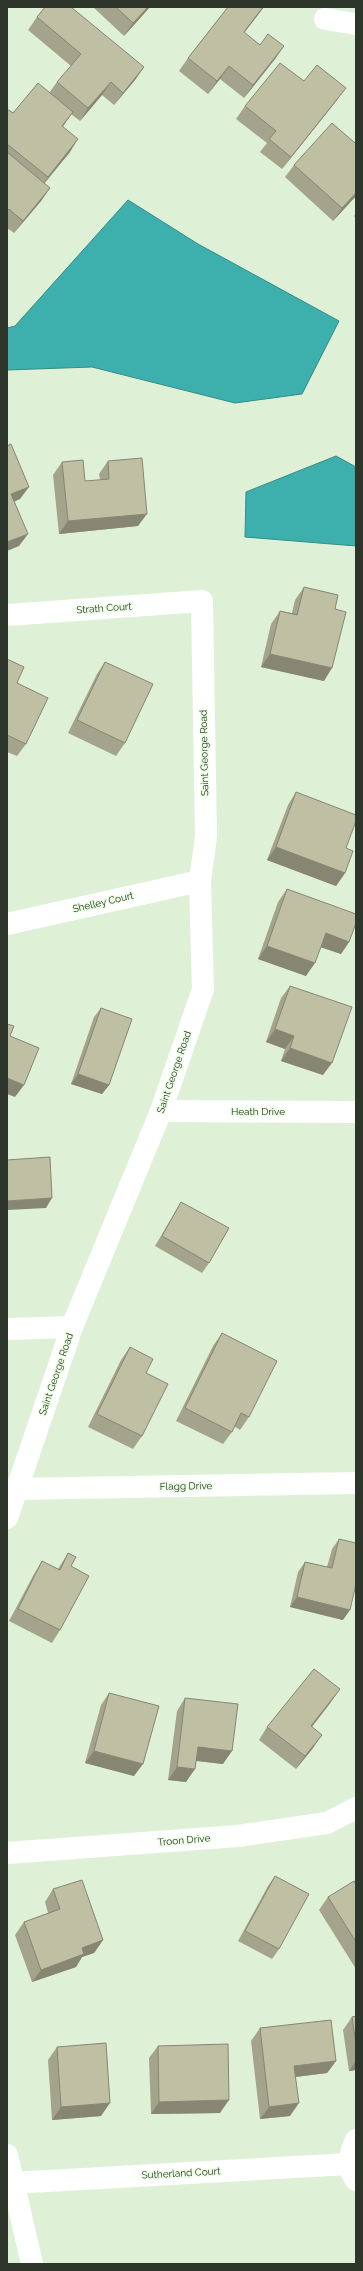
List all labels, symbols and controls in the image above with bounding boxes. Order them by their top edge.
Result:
street label: Strath Court [76,601,133,615]
street label: Saint George Road [198,710,210,796]
street label: Shelley Court [71,889,135,914]
street label: Saint George Road [155,1029,193,1115]
street label: Heath Drive [231,1106,285,1117]
street label: Saint George Road [37,1331,75,1417]
street label: Flagg Drive [159,1480,213,1492]
street label: Troon Drive [157,1832,211,1848]
street label: Sutherland Court [141,2165,221,2181]

